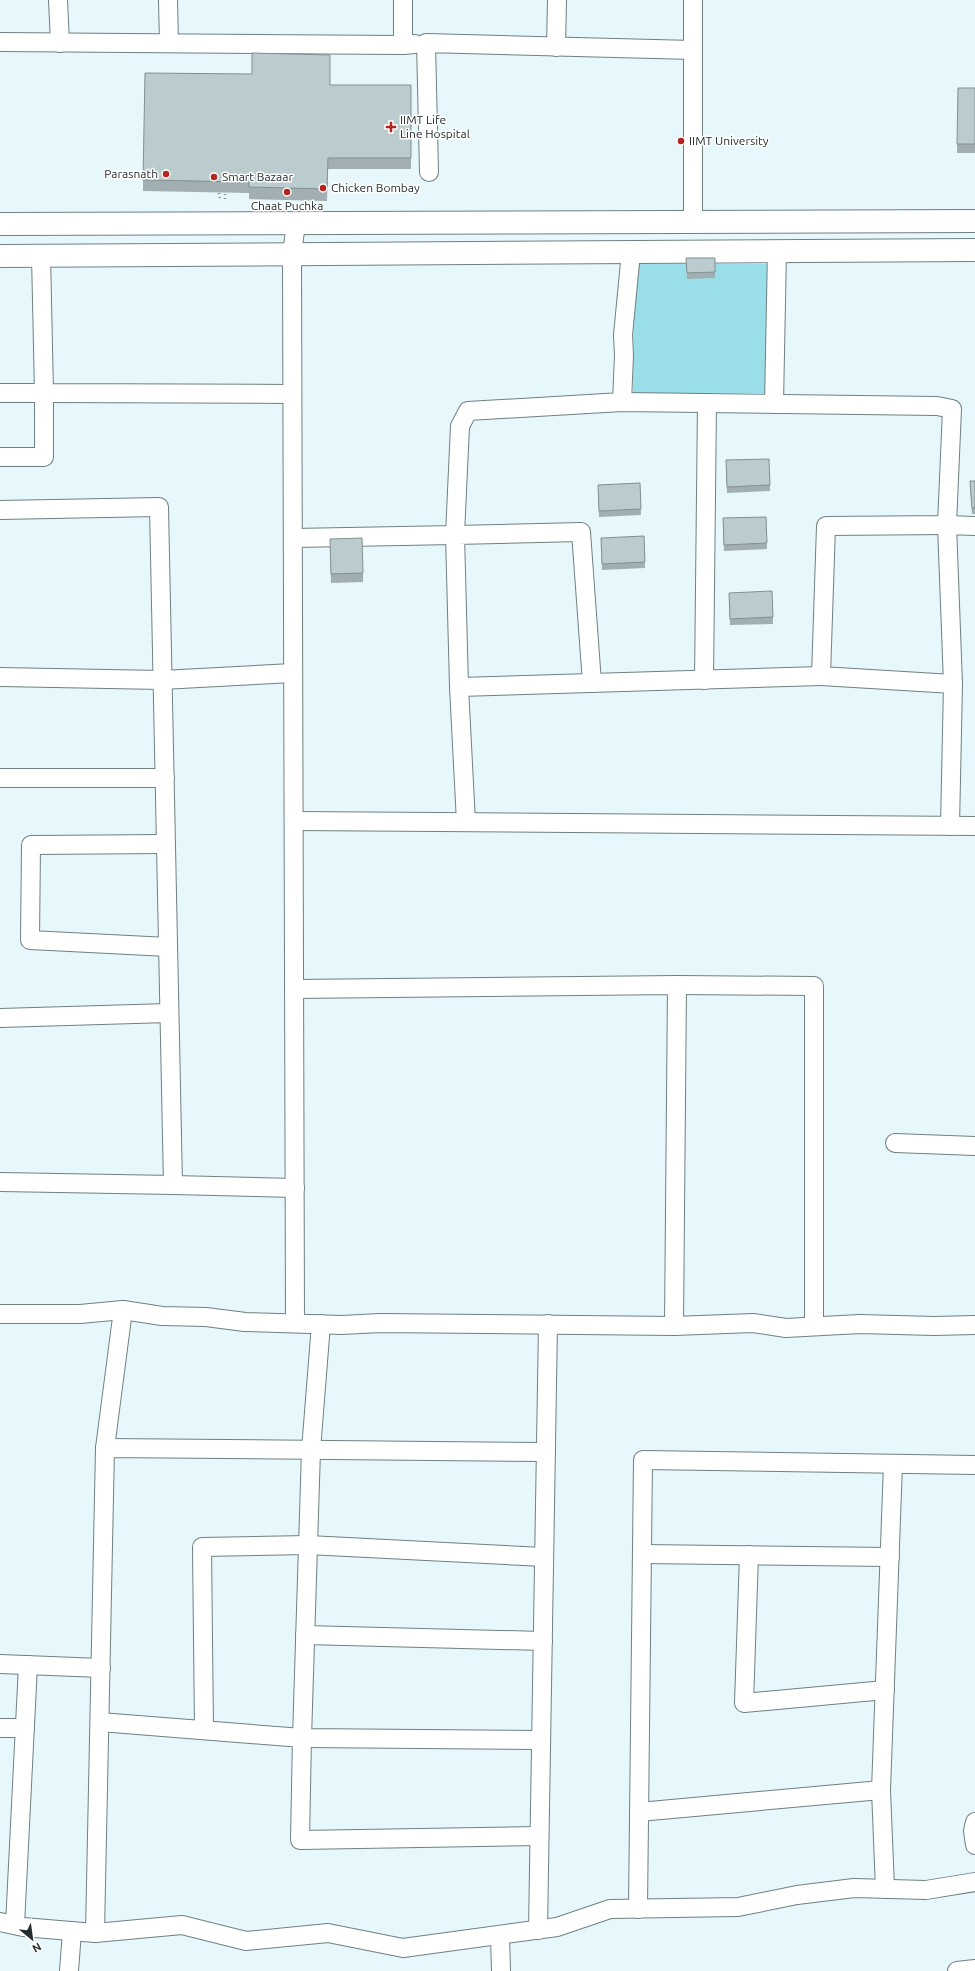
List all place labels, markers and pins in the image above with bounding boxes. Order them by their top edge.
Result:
place label: IIMT Life Line Hospital [400,113,470,140]
marker: IIMT Life Line Hospital [385,121,397,133]
place label: IIMT University [689,134,769,147]
marker: IIMT University [676,136,686,146]
place label: Parasnath [104,167,158,180]
marker: Parasnath [161,169,171,179]
place label: Smart Bazaar [222,170,293,183]
marker: Smart Bazaar [209,172,219,182]
place label: Chicken Bombay [331,181,420,194]
marker: Chicken Bombay [318,183,328,193]
marker: Chaat Puchka [282,187,292,197]
place label: Chaat Puchka [251,199,323,212]

